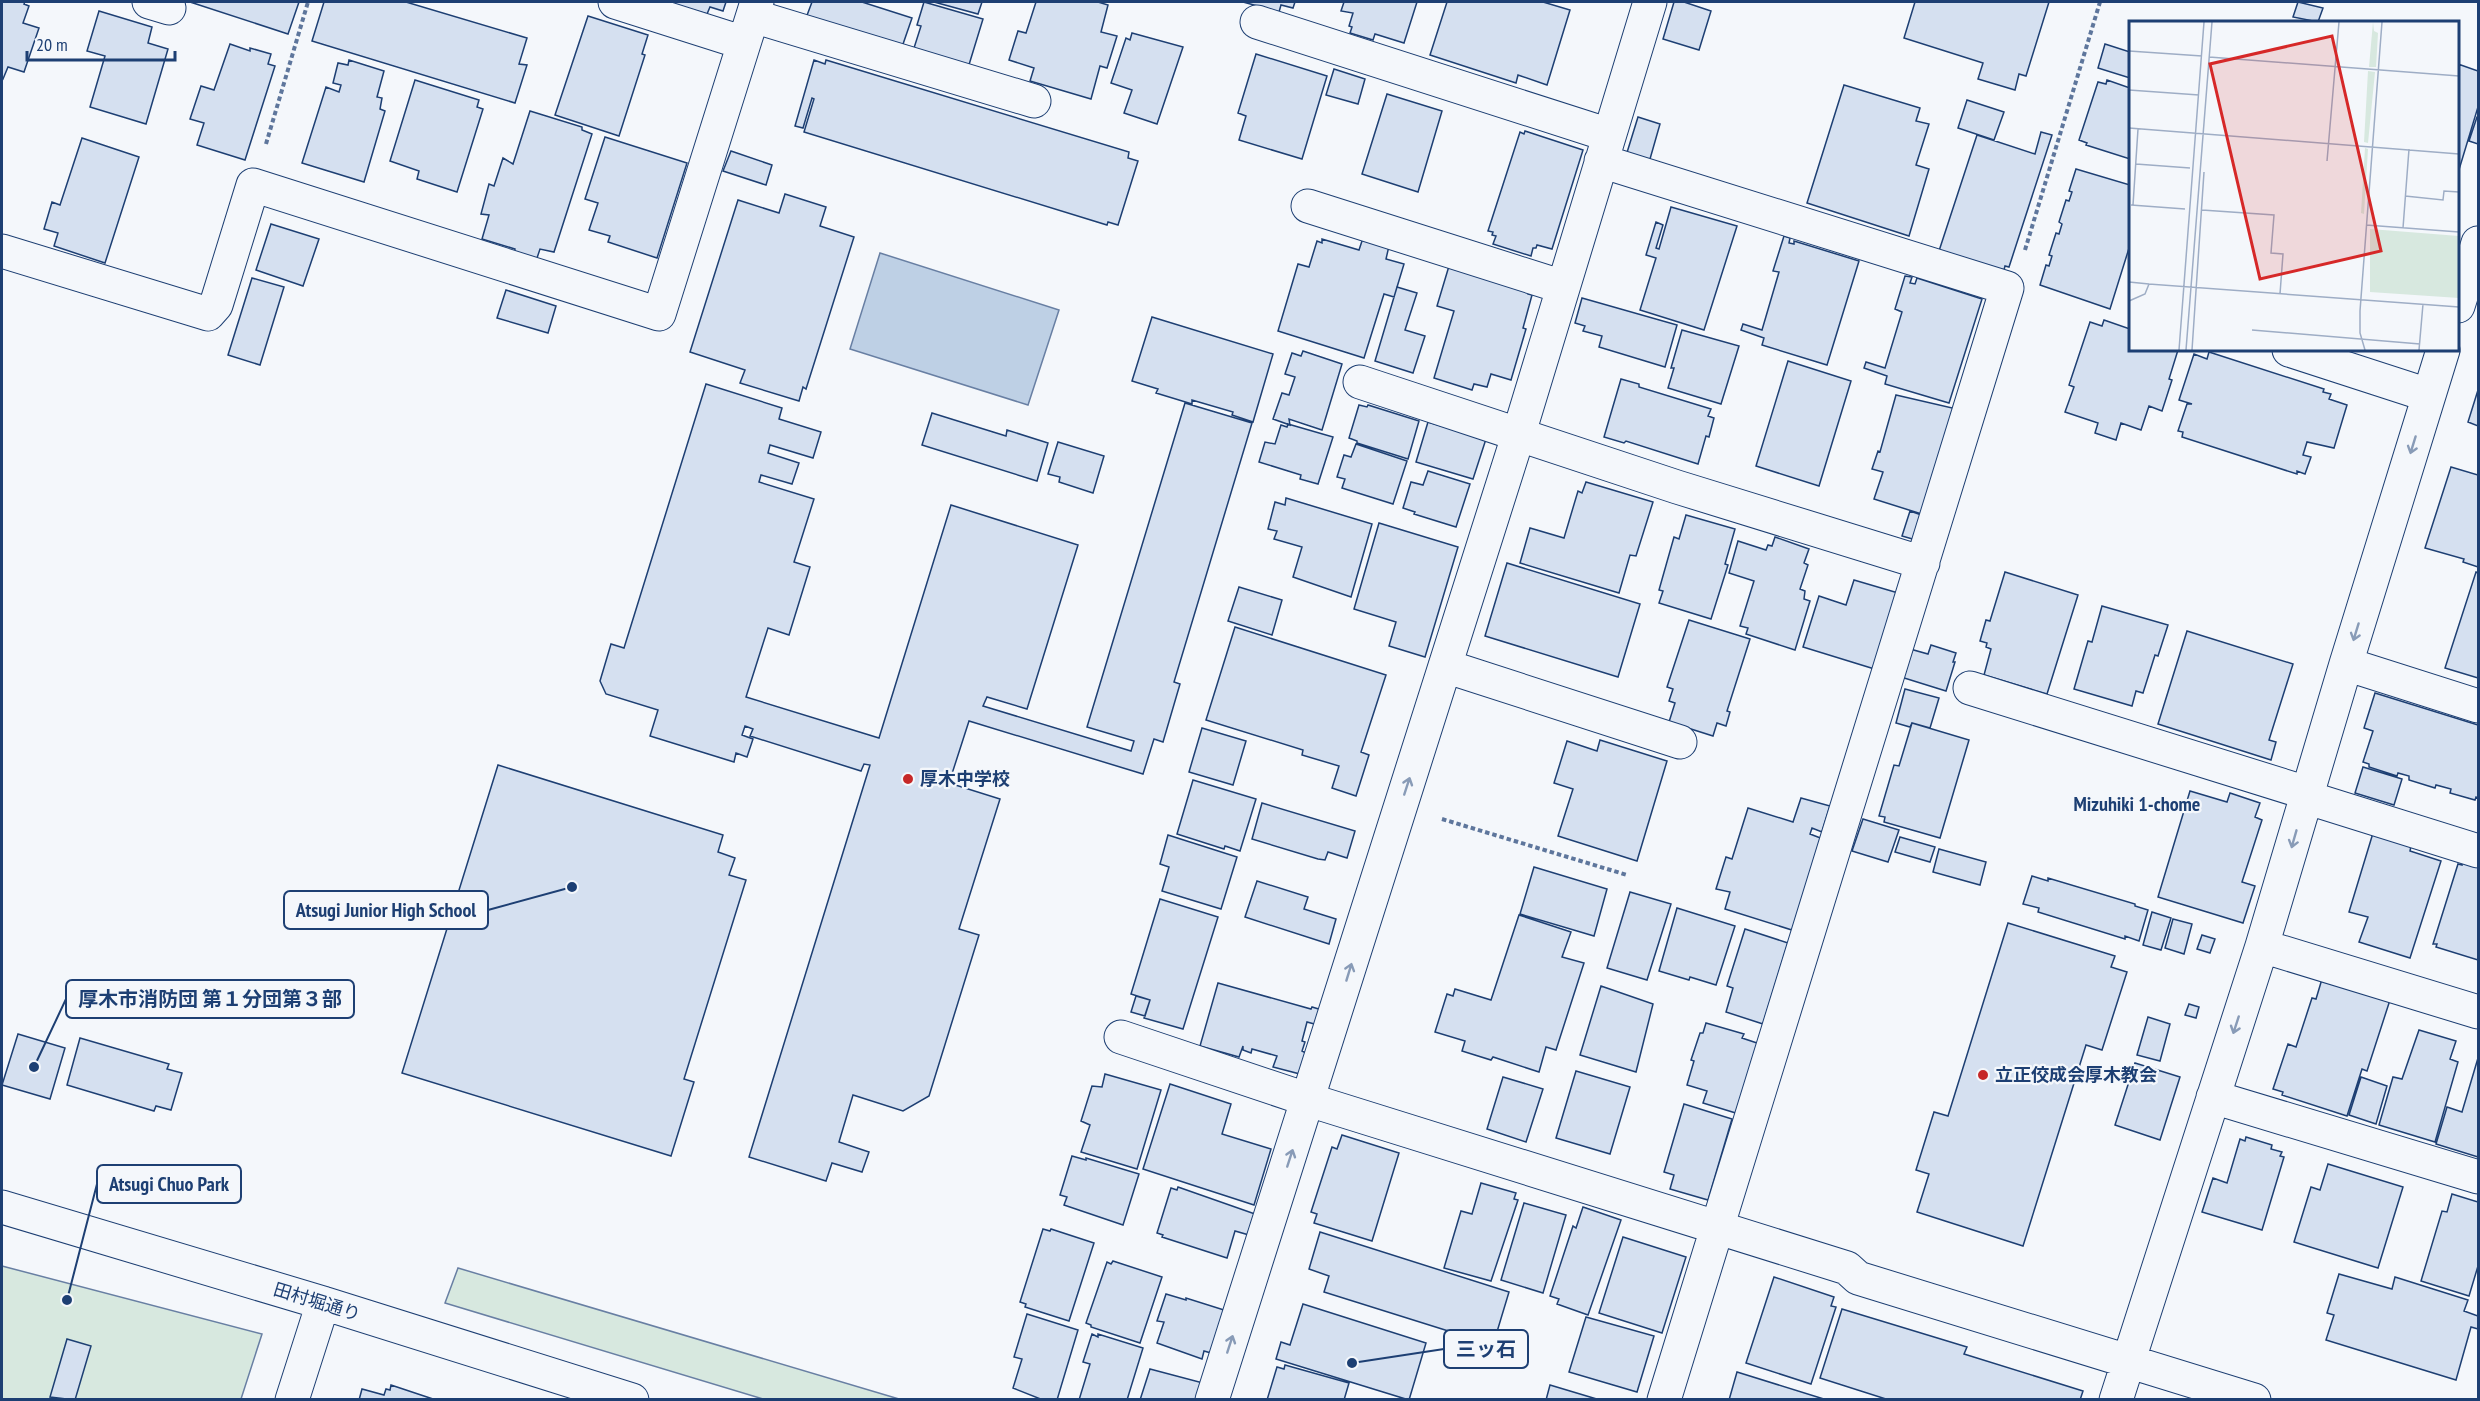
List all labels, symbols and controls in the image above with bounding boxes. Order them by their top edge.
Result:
inset map [2129,21,2459,351]
scale bar [27,24,176,62]
text: 20 m [36,33,68,56]
one-way arrow [2407,435,2418,454]
one-way arrow [2350,622,2361,641]
place label: 厚木中学校 [920,767,1010,790]
marker: 厚木中学校 [901,772,915,786]
one-way arrow [1402,777,1413,796]
district label: Mizuhiki 1-chome [2074,791,2200,817]
one-way arrow [2287,829,2299,848]
callout: Atsugi Junior High School [284,891,488,929]
text: Atsugi Junior High School [295,897,476,923]
one-way arrow [1344,963,1355,982]
callout: 厚木市消防団 第１分団第３部 [66,980,354,1018]
text: 厚木市消防団 第１分団第３部 [78,986,342,1012]
one-way arrow [2230,1015,2241,1034]
place label: 立正佼成会厚木教会 [1995,1063,2157,1086]
marker: 立正佼成会厚木教会 [1976,1068,1990,1082]
one-way arrow [1285,1149,1296,1168]
callout: Atsugi Chuo Park [97,1165,241,1203]
text: Atsugi Chuo Park [108,1171,230,1197]
street label: 田村堀通り [271,1277,364,1326]
callout: 三ッ石 [1444,1330,1528,1368]
one-way arrow [1225,1335,1236,1354]
text: 三ッ石 [1456,1336,1516,1362]

